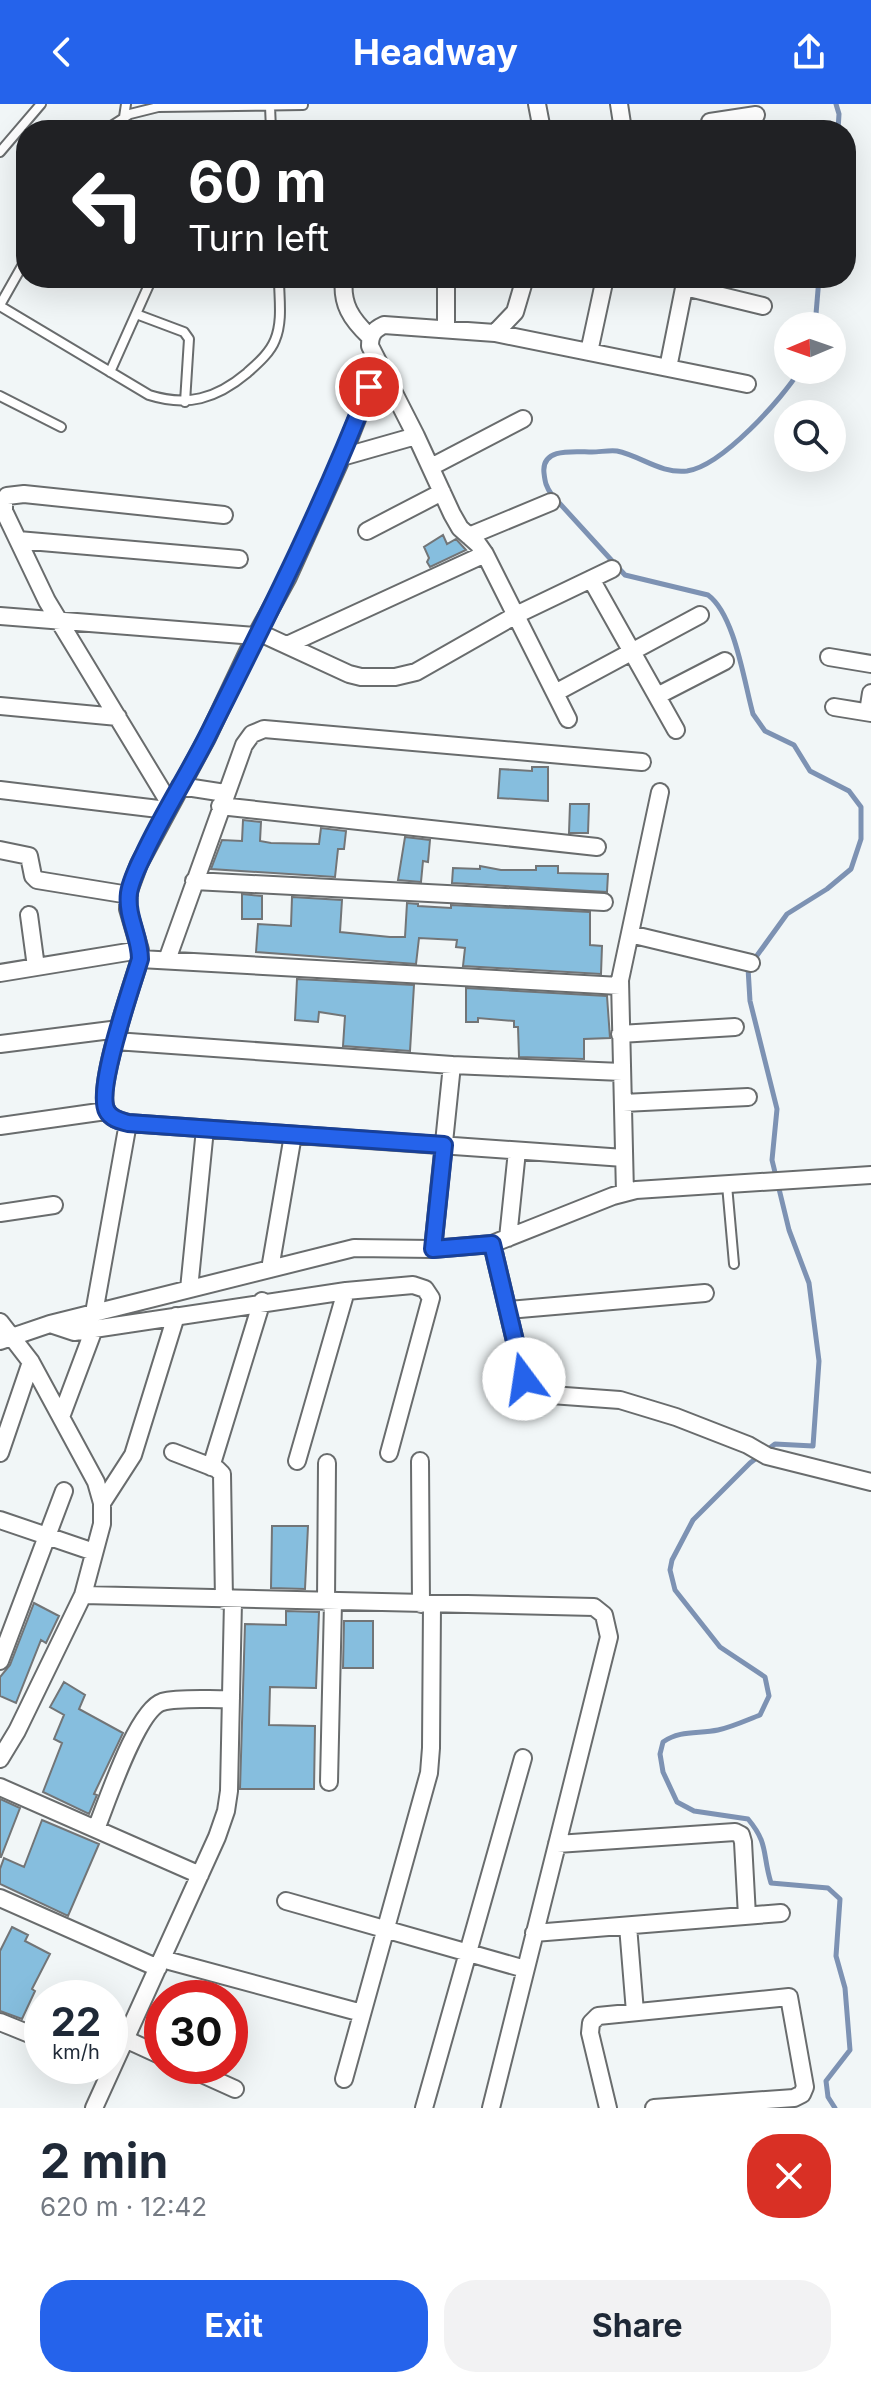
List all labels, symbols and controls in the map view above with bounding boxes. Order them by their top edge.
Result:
icon: back [40,30,84,74]
text: Headway [353,30,518,74]
icon: share [787,30,831,74]
text: 60 m [188,148,327,216]
icon: left [56,152,160,256]
text: Turn left [188,216,329,260]
north arrow [774,312,846,384]
map controls [774,312,846,472]
pin [335,353,403,421]
icon: arrive [347,365,391,409]
button: search [774,400,846,472]
position arrow [482,1337,566,1421]
speed limit sign: 30 [144,1980,248,2084]
text: 22 [51,1997,101,2046]
text: km/h [52,2040,100,2064]
text: 2 min [40,2131,168,2190]
button: close [747,2134,831,2218]
text: 620 m · 12:42 [40,2191,207,2222]
button: Exit [40,2280,428,2372]
button: Share [444,2280,831,2372]

